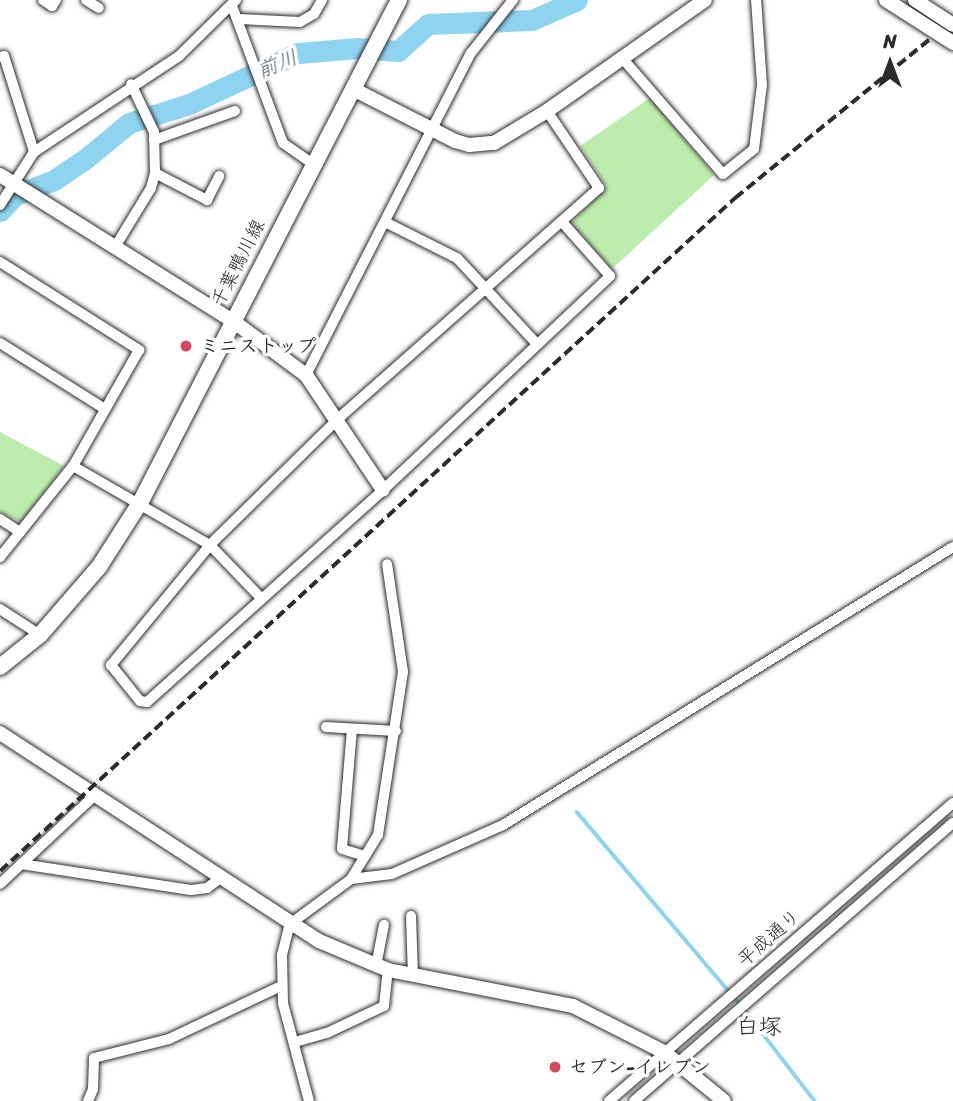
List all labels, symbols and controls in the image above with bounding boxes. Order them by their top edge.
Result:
text: N [883,25,897,58]
north arrow [855,28,925,98]
water label: 前川 [253,44,301,84]
street label: 千葉鴨川線 [206,216,270,310]
place label: ミニストップ [200,335,314,357]
marker: ミニストップ [178,338,194,354]
street label: 平成通り [733,904,805,972]
district label: 白塚 [736,1013,782,1041]
place label: セブン-イレブン [569,1056,711,1078]
marker: セブン-イレブン [547,1059,563,1075]

